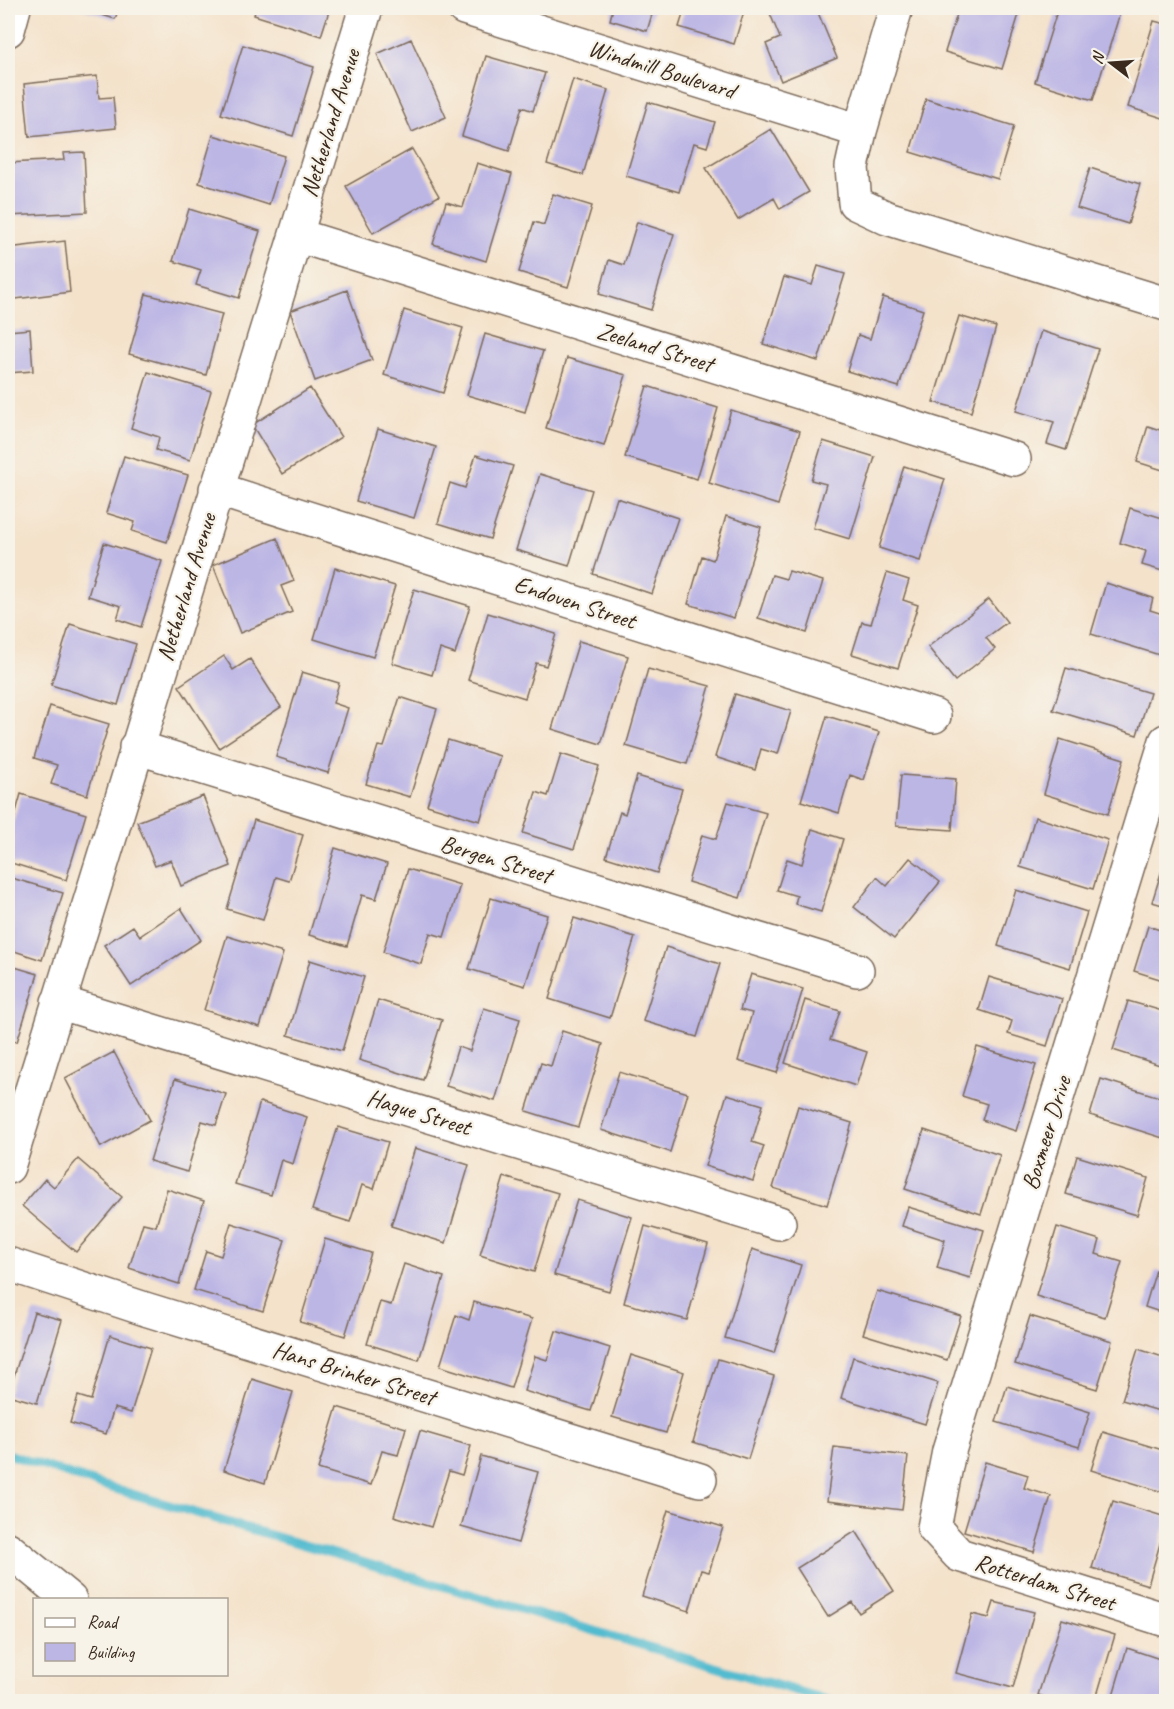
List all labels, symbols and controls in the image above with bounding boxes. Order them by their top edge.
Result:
street label: Windmill Boulevard [585,32,743,107]
north arrow [1081,33,1141,93]
street label: Netherland Avenue [293,43,367,200]
text: N [1087,48,1110,67]
street label: Zeeland Street [594,315,719,380]
street label: Netherland Avenue [149,507,223,664]
street label: Endoven Street [511,568,641,636]
street label: Bergen Street [437,828,558,891]
street label: Boxmeer Drive [1015,1071,1078,1193]
street label: Hague Street [364,1082,476,1143]
street label: Hans Brinker Street [269,1334,442,1413]
street label: Rotterdam Street [971,1546,1121,1618]
legend [33,1598,228,1676]
text: Road [87,1611,120,1633]
text: Building [87,1641,136,1663]

